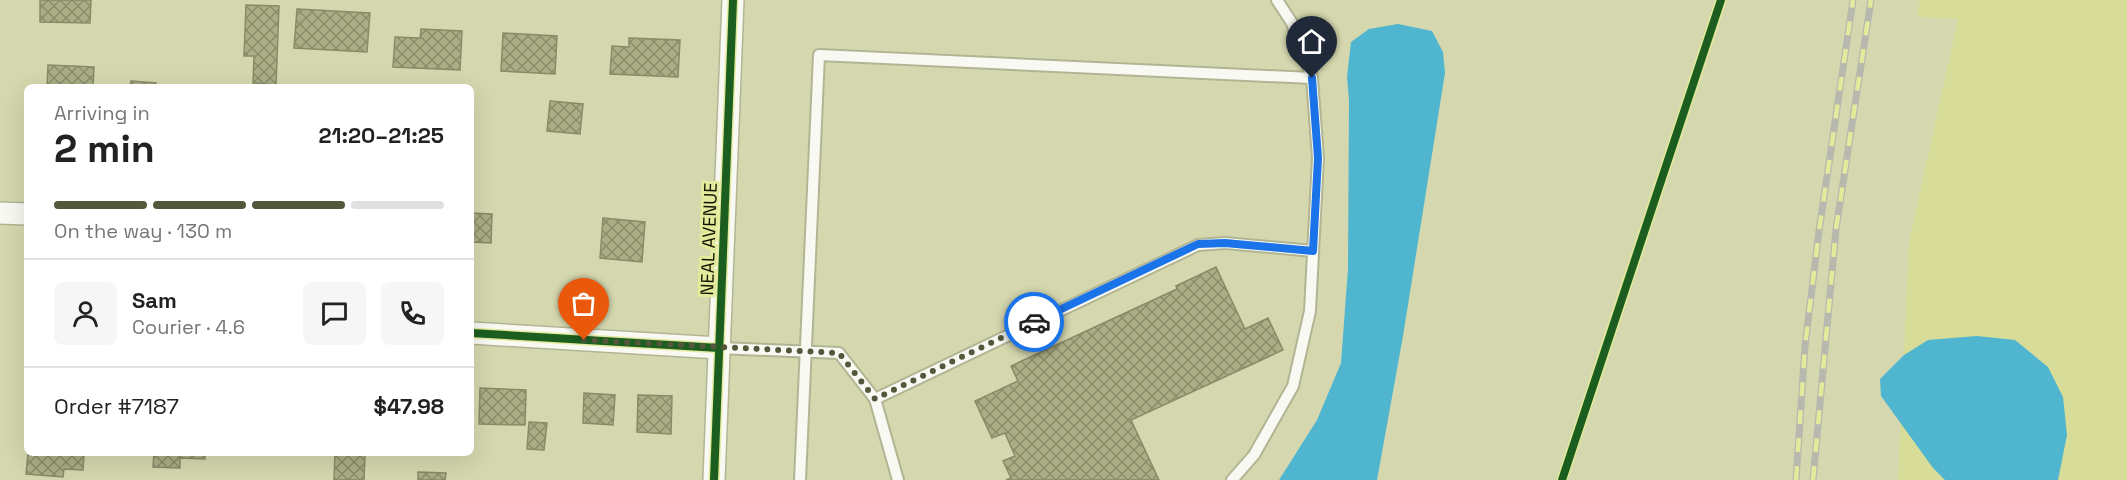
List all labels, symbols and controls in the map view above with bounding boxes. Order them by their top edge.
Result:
pin [1286,16,1337,78]
icon: home [1295,25,1328,58]
text: Arriving in [54,100,150,126]
text: 21:20–21:25 [318,121,444,149]
text: 2 min [54,124,155,173]
street label: NEAL AVENUE [695,182,722,296]
text: On the way · 130 m [54,218,232,244]
pin [558,278,609,340]
button: person [54,282,117,345]
button: chat [303,282,366,345]
button: phone [381,282,444,345]
text: Sam [132,286,177,314]
icon: bag [567,287,600,320]
courier [1004,292,1064,352]
icon: car [1018,306,1051,339]
text: Courier · 4.6 [132,314,245,340]
text: Order #7187 [54,392,179,420]
text: $47.98 [374,392,444,420]

